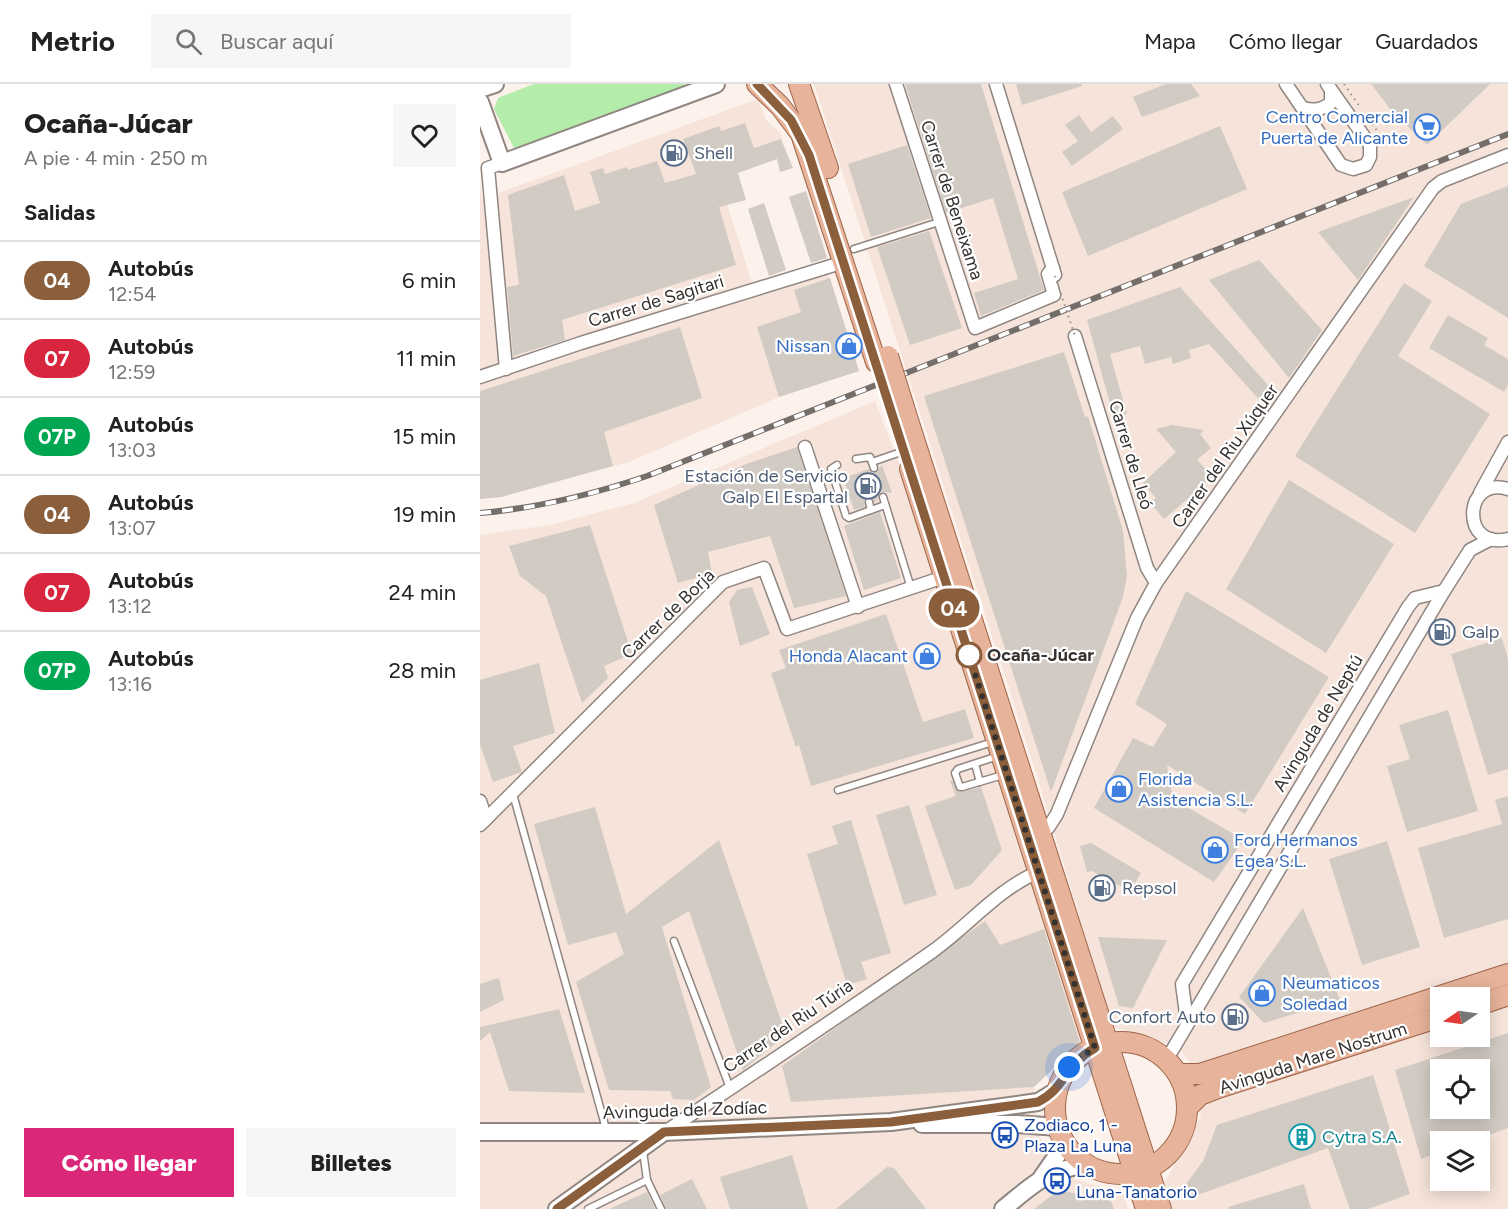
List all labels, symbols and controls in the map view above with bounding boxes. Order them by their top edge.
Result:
search box [151,14,571,68]
text: Metrio [30,24,115,58]
icon: search [172,25,205,58]
text: Buscar aquí [220,28,333,55]
text: Mapa [1144,29,1196,54]
text: Cómo llegar [1229,29,1342,54]
text: Guardados [1375,29,1478,54]
button: heart [393,104,456,167]
text: Ocaña-Júcar [24,106,193,140]
place label: Centro Comercial Puerta de Alicante [1261,106,1408,149]
supermarket icon: Centro Comercial Puerta de Alicante [1412,112,1442,142]
street label: Carrer de Beneixama [916,117,988,283]
fuel station icon: Shell [659,138,689,168]
place label: Shell [694,142,733,164]
text: A pie · 4 min · 250 m [24,146,207,170]
text: Salidas [24,199,95,226]
text: Autobús [108,255,194,282]
text: 6 min [402,267,456,294]
text: 04 [44,268,70,293]
street label: Carrer de Sagitari [586,270,726,332]
text: 12:54 [108,282,156,306]
shop icon: Nissan [834,331,864,361]
text: Autobús [108,333,194,360]
place label: Nissan [776,335,830,357]
text: 11 min [396,345,456,372]
text: 07 [44,346,70,371]
text: 12:59 [108,360,155,384]
street label: Carrer del Riu Xúquer [1167,380,1283,532]
street label: Carrer de Lleó [1104,398,1158,512]
text: Autobús [108,411,194,438]
text: 15 min [393,423,456,450]
text: 07P [38,424,76,449]
text: 13:03 [108,438,156,462]
place label: Estación de Servicio Galp El Espartal [684,465,848,508]
fuel station icon: Estación de Servicio Galp El Espartal [853,471,883,501]
text: Autobús [108,489,194,516]
text: 19 min [393,501,456,528]
text: 04 [44,502,70,527]
text: 13:07 [108,516,156,540]
street label: Carrer de Borja [617,564,719,664]
text: Autobús [108,567,194,594]
text: 24 min [389,579,456,606]
text: 07 [44,580,70,605]
line badge: 04 [927,588,981,628]
text: 13:12 [108,594,152,618]
text: 04 [941,596,967,621]
fuel station icon: Galp [1427,617,1457,647]
place label: Galp [1462,621,1499,643]
shop icon: Honda Alacant [912,641,942,671]
marker: Ocaña-Júcar [956,642,982,668]
place label: Ocaña-Júcar [987,644,1094,666]
text: Autobús [108,645,194,672]
place label: Honda Alacant [789,645,908,667]
street label: Avinguda de Neptú [1268,650,1368,796]
text: 28 min [389,657,456,684]
text: 07P [38,658,76,683]
text: 13:16 [108,672,152,696]
place label: Florida Asistencia S.L. [1138,768,1253,811]
shop icon: Florida Asistencia S.L. [1104,774,1134,804]
place label: Ford Hermanos Egea S.L. [1234,829,1358,872]
shop icon: Ford Hermanos Egea S.L. [1200,835,1230,865]
fuel station icon: Repsol [1087,873,1117,903]
place label: Repsol [1122,877,1177,899]
place label: Neumaticos Soledad [1282,972,1380,1015]
street label: Carrer del Riu Túria [719,974,857,1078]
shop icon: Neumaticos Soledad [1247,978,1277,1008]
north arrow [1430,987,1490,1047]
map controls [1430,987,1490,1191]
fuel station icon: Confort Auto [1220,1002,1250,1032]
place label: Confort Auto [1109,1006,1216,1028]
street label: Avinguda Mare Nostrum [1216,1017,1410,1099]
your location [1054,1052,1084,1082]
button: locate [1430,1059,1490,1119]
street label: Avinguda del Zodíac [602,1096,768,1124]
place label: Zodiaco, 1 - Plaza La Luna [1024,1114,1132,1157]
bus stop icon: Zodiaco, 1 - Plaza La Luna [990,1120,1020,1150]
building icon: Cytra S.A. [1287,1122,1317,1152]
place label: Cytra S.A. [1322,1126,1402,1148]
button: Cómo llegar [24,1128,234,1197]
button: Billetes [246,1128,456,1197]
button: layers [1430,1131,1490,1191]
place label: La Luna-Tanatorio [1076,1160,1197,1203]
bus stop icon: La Luna-Tanatorio [1042,1166,1072,1196]

